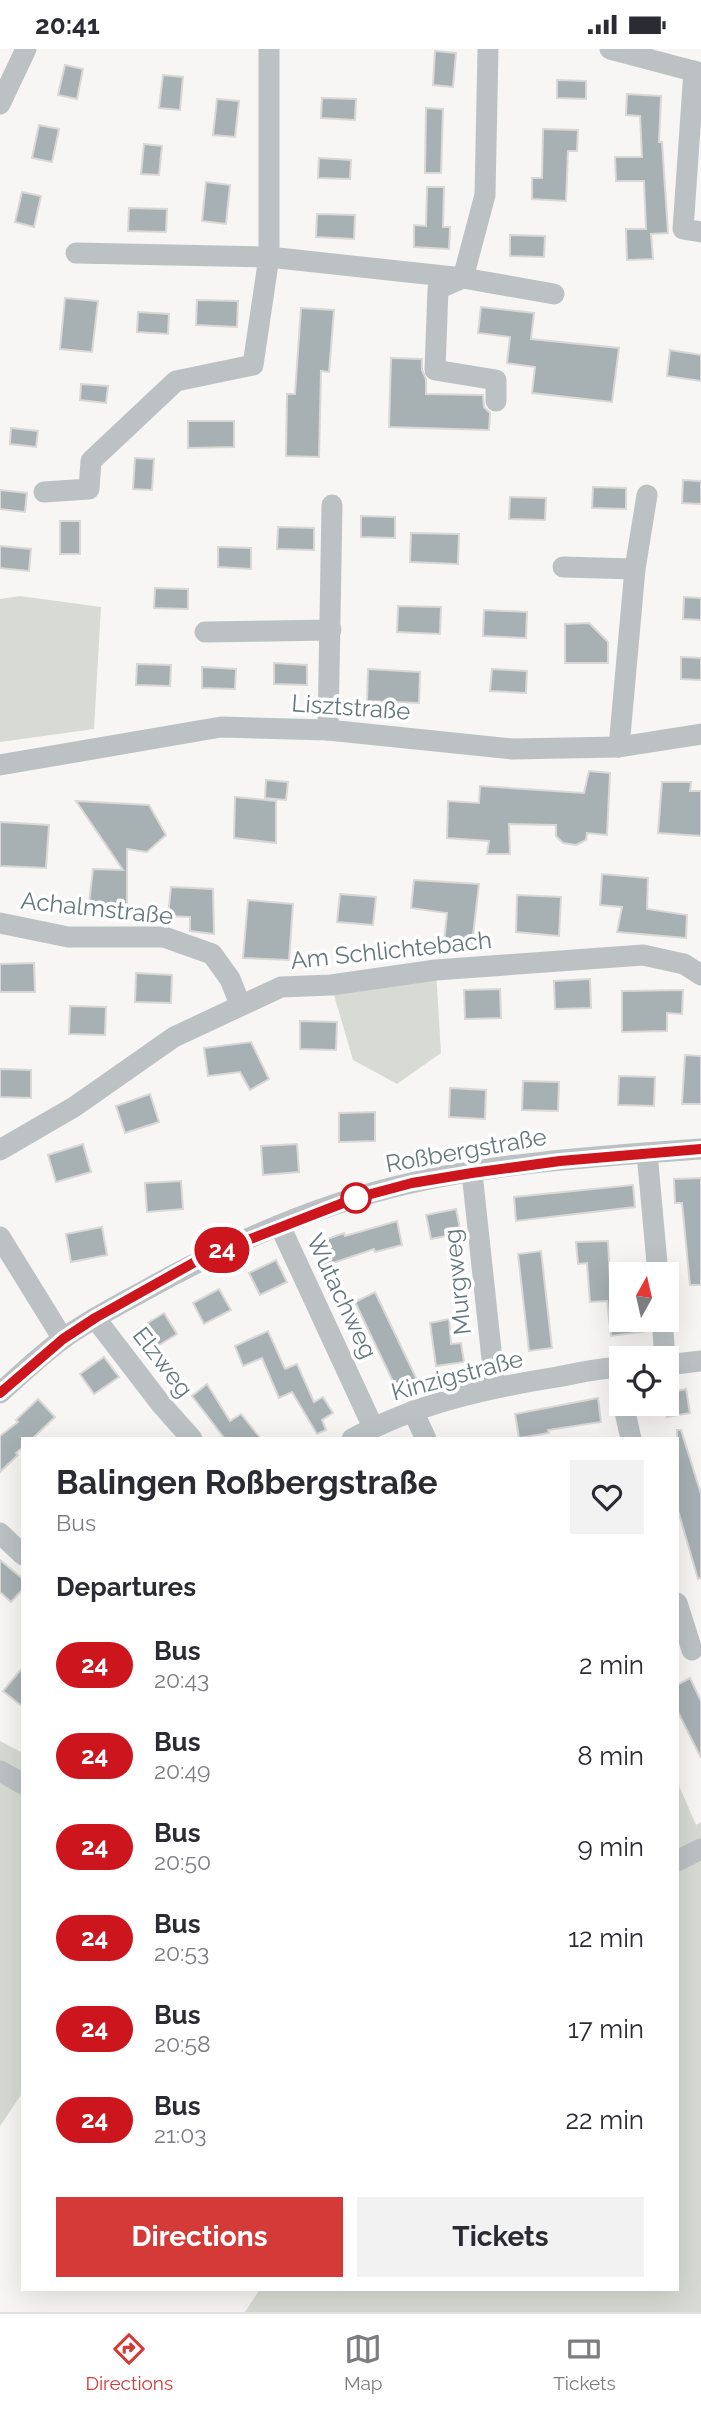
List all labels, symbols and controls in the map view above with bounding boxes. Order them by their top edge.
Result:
text: 20:41 [35,10,100,40]
street label: Lisztstraße [291,688,411,726]
street label: Achalmstraße [19,886,175,930]
street label: Am Schlichtebach [289,925,493,975]
street label: Roßbergstraße [383,1122,549,1178]
unlabelled marker [341,1183,371,1213]
line badge: 24 [190,1227,254,1273]
street label: Murgweg [437,1228,477,1336]
street label: Wutachweg [300,1229,384,1363]
text: 24 [208,1235,236,1264]
north arrow [609,1262,679,1332]
map controls [609,1262,679,1416]
street label: Elzweg [127,1321,199,1403]
street label: Kinzigstraße [388,1344,526,1406]
button: locate [609,1346,679,1416]
button: heart [570,1460,644,1534]
text: Balingen Roßbergstraße [56,1463,437,1502]
text: Bus [56,1509,96,1536]
text: Departures [56,1572,196,1602]
text: Bus [154,1636,201,1666]
text: 24 [81,1650,108,1679]
text: 2 min [579,1650,644,1680]
text: 20:43 [154,1666,209,1693]
text: Bus [154,1727,201,1757]
text: 24 [81,1741,108,1770]
text: 8 min [577,1741,644,1771]
text: 20:49 [154,1757,210,1784]
text: Bus [154,1818,201,1848]
text: 24 [81,1832,108,1861]
text: 9 min [577,1832,644,1862]
text: 20:50 [154,1848,211,1875]
text: Bus [154,1909,201,1939]
text: 24 [81,1923,108,1952]
text: 12 min [568,1923,644,1953]
text: 20:53 [154,1939,209,1966]
text: Bus [154,2000,201,2030]
text: 24 [81,2014,108,2043]
text: 17 min [568,2014,644,2044]
text: 20:58 [154,2030,211,2057]
text: Bus [154,2091,201,2121]
text: 24 [81,2105,108,2134]
text: 22 min [566,2105,644,2135]
text: 21:03 [154,2121,207,2148]
button: Directions [56,2197,343,2277]
button: Tickets [357,2197,644,2277]
tab: Directions [85,2330,173,2394]
tab: Map [344,2330,383,2394]
tab: Tickets [553,2330,616,2394]

